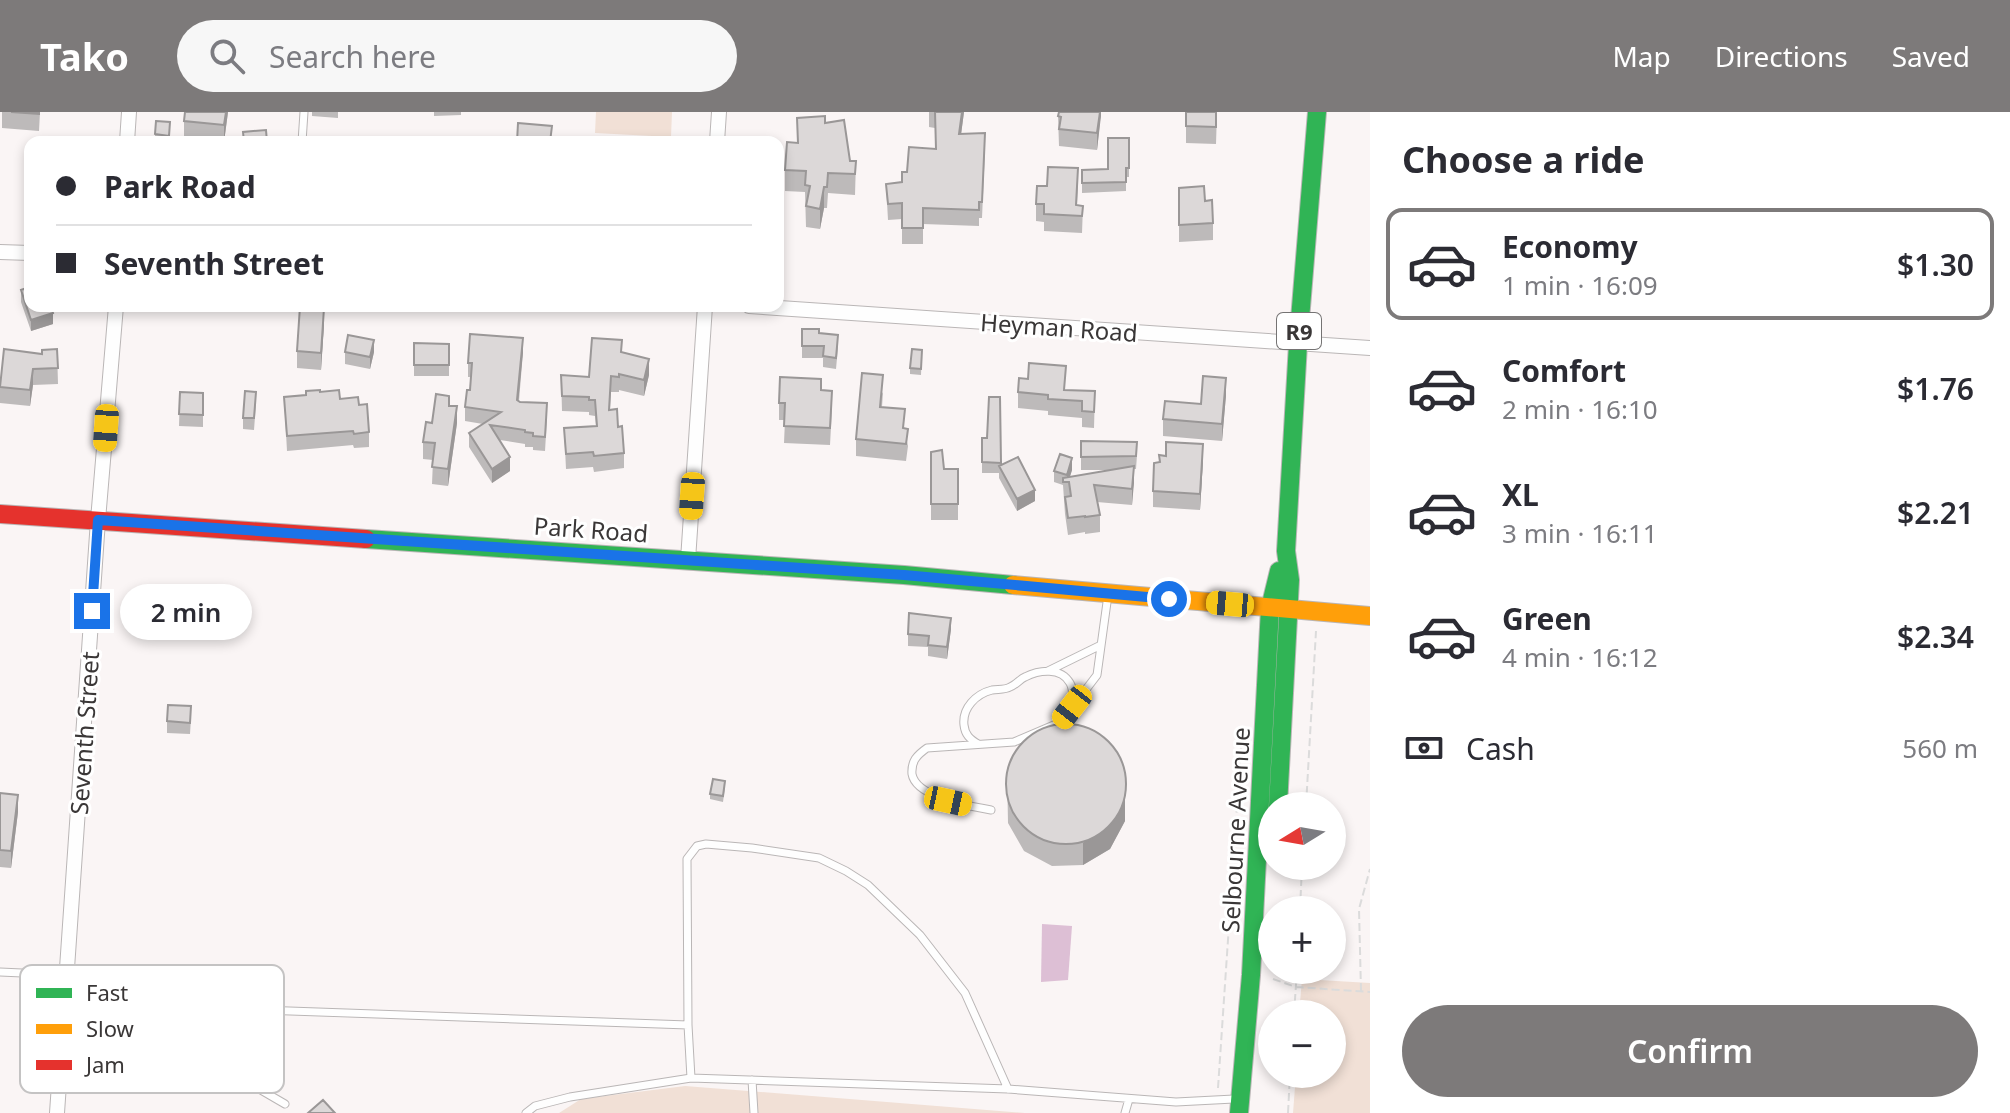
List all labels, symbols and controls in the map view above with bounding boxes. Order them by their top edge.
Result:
search box [177,20,737,92]
text: Tako [40,30,129,82]
icon: search [205,34,249,78]
text: Search here [269,36,436,77]
text: Map [1612,37,1671,75]
text: Directions [1715,37,1848,75]
text: Saved [1892,37,1970,75]
text: Choose a ride [1402,135,1644,184]
text: Park Road [104,166,256,207]
text: Economy [1502,226,1638,267]
icon: car [1406,228,1478,300]
text: Seventh Street [104,243,324,284]
text: $1.30 [1897,244,1974,285]
text: 1 min · 16:09 [1502,267,1658,303]
street label: Heyman Road [979,305,1139,349]
road number: R9 [1277,313,1321,349]
text: Comfort [1502,350,1626,391]
icon: car [1406,352,1478,424]
text: $1.76 [1897,368,1974,409]
text: 2 min · 16:10 [1502,391,1658,427]
car [92,403,120,453]
car [678,471,706,521]
text: XL [1502,474,1539,515]
icon: car [1406,476,1478,548]
text: $2.21 [1897,492,1974,533]
street label: Park Road [533,509,649,549]
text: 3 min · 16:11 [1502,515,1658,551]
route start [1151,581,1187,617]
callout: 2 min [120,583,252,639]
car [1205,590,1255,618]
route end [74,593,110,629]
text: 2 min [151,594,221,630]
text: Green [1502,598,1592,639]
icon: car [1406,600,1478,672]
text: $2.34 [1897,616,1974,657]
text: 4 min · 16:12 [1502,639,1658,675]
street label: Seventh Street [62,650,106,816]
car [1048,681,1096,733]
street label: Selbourne Avenue [1213,726,1257,934]
icon: cash [1402,726,1446,770]
text: Cash [1466,728,1535,769]
text: 560 m [1902,730,1978,766]
car [922,784,974,818]
north arrow [1258,792,1346,880]
map controls [1258,792,1346,1088]
button: + [1258,896,1346,984]
legend [20,965,284,1093]
text: Fast [86,977,128,1007]
button: − [1258,1000,1346,1088]
button: Confirm [1402,1005,1978,1097]
text: Slow [86,1013,135,1043]
text: Jam [84,1049,125,1079]

